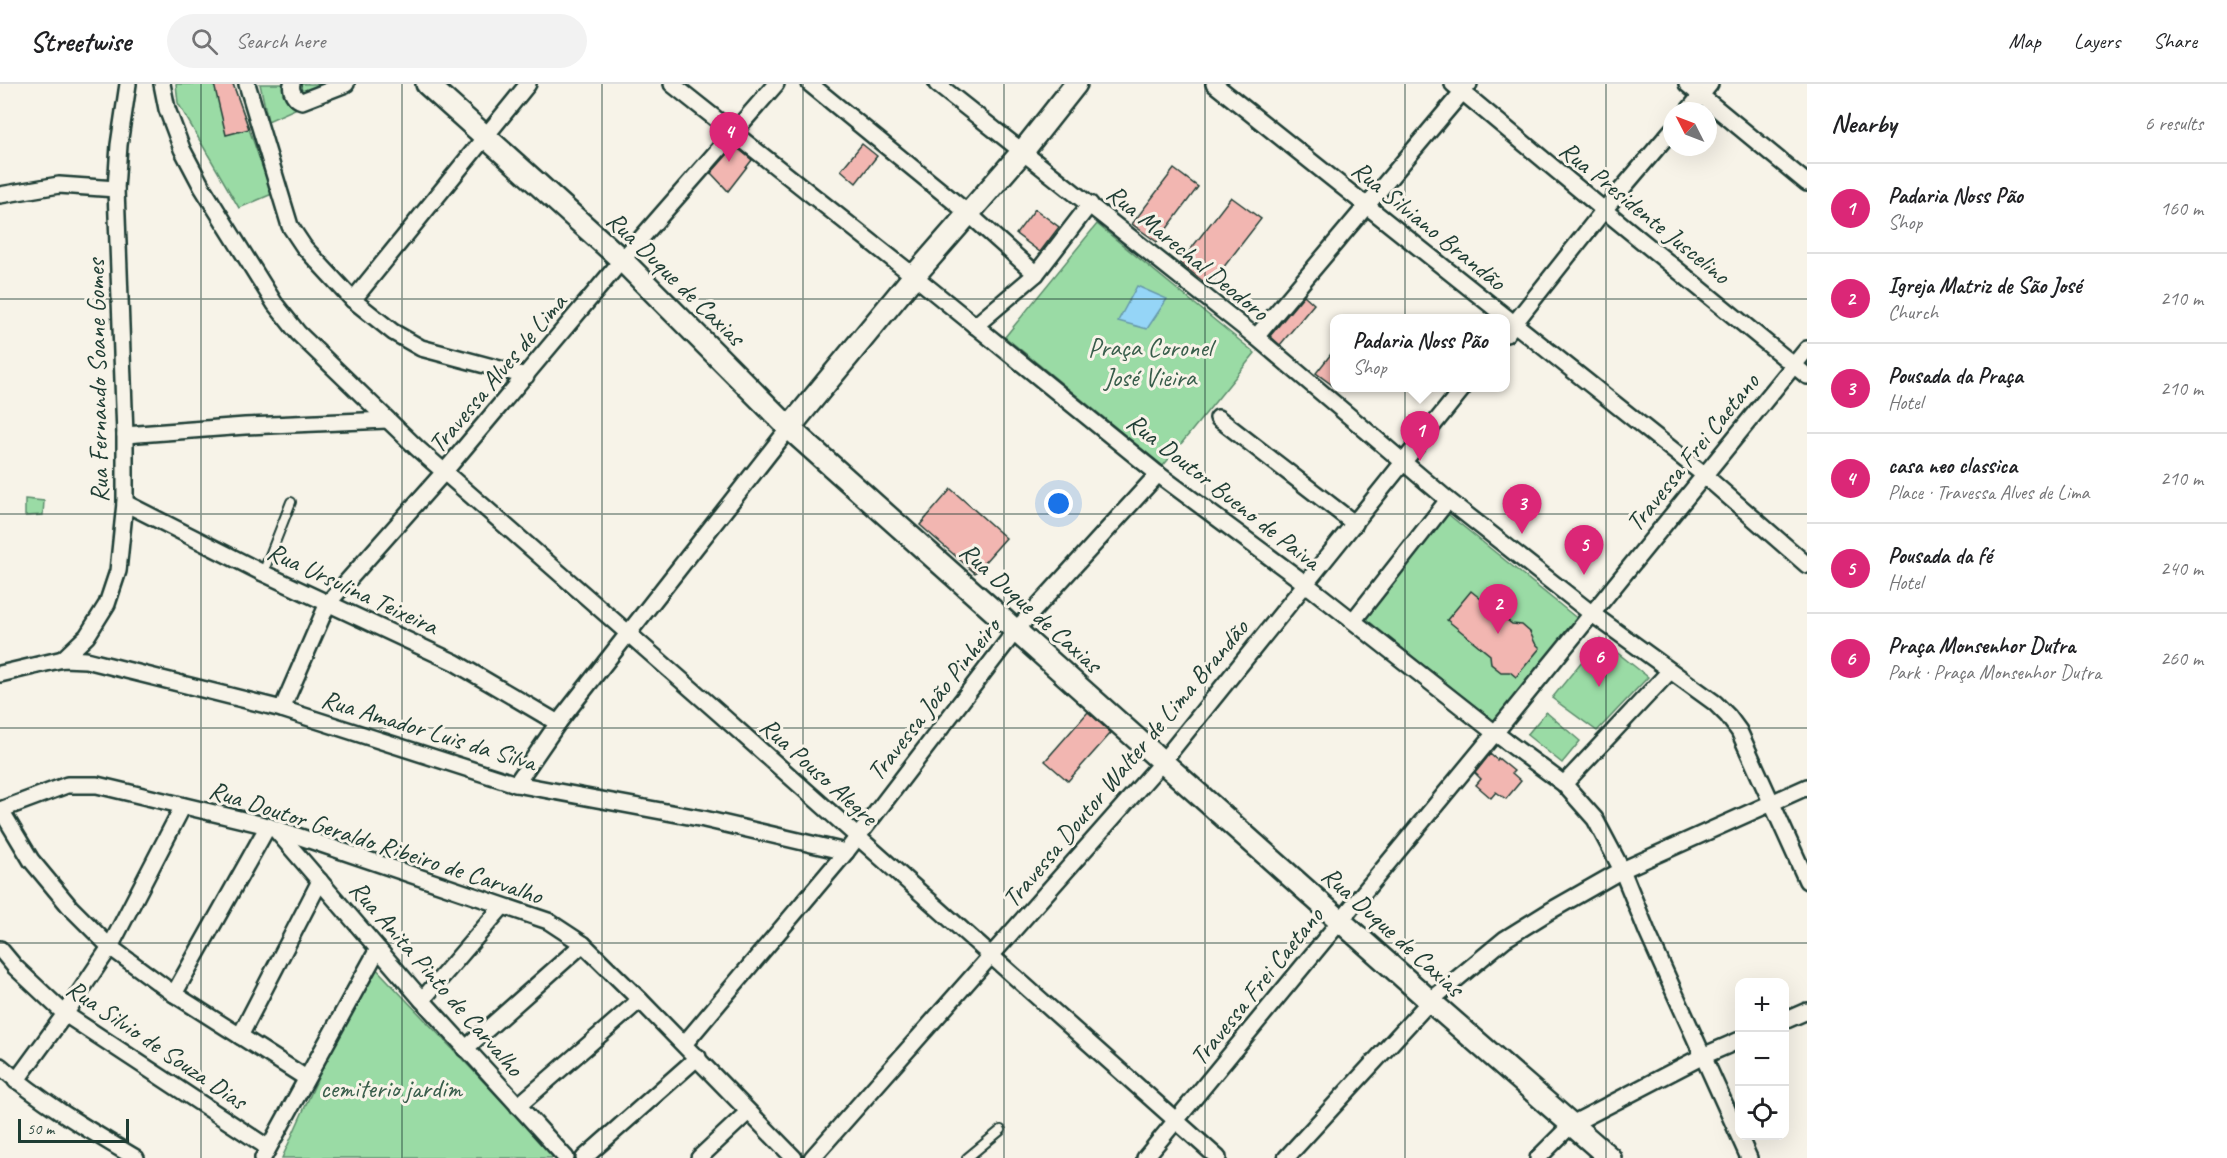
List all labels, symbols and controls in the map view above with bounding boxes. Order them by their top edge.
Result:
search box [167,14,587,68]
text: Streetwise [30,24,131,59]
icon: search [188,25,221,58]
text: Search here [236,27,325,55]
text: Map [2008,28,2041,54]
text: Layers [2074,28,2120,54]
text: Share [2153,28,2197,54]
north arrow [1663,102,1717,156]
text: Nearby [1831,107,1896,140]
text: 6 results [2144,111,2203,136]
pin: 4 [710,112,748,162]
street label: Rua Presidente Juscelino [1553,133,1738,293]
street label: Rua Silviano Brandão [1345,153,1514,299]
street label: Rua Marechal Deodoro [1100,177,1277,329]
text: Padaria Noss Pão [1888,182,2023,210]
text: 1 [1846,196,1855,221]
text: 160 m [2160,196,2203,221]
street label: Rua Duque de Caxias [599,204,753,354]
text: Shop [1888,210,1922,235]
street label: Rua Fernando Soane Gomes [79,257,116,503]
text: Igreja Matriz de São José [1888,272,2081,300]
street label: Travessa Alves de Lima [421,285,575,460]
text: 2 [1846,286,1855,311]
text: 210 m [2160,286,2203,311]
text: Church [1888,300,1938,325]
popup [1330,314,1510,392]
text: Padaria Noss Pão [1353,327,1487,355]
park label: Praça Coronel José Vieira [1088,331,1217,394]
text: Shop [1353,355,1387,380]
text: Pousada da Praça [1888,362,2023,390]
street label: Travessa Frei Caetano [1618,365,1768,538]
text: 3 [1846,376,1855,401]
text: 210 m [2160,376,2203,401]
text: Hotel [1888,390,1923,415]
street label: Rua Doutor Bueno de Paiva [1120,405,1329,579]
pin: 1 [1400,412,1440,461]
text: casa neo classica [1888,452,2017,480]
text: 4 [1846,466,1855,491]
text: 210 m [2160,466,2203,491]
text: Place · Travessa Alves de Lima [1888,480,2089,505]
pin: 3 [1502,484,1541,534]
your location [1044,489,1073,518]
pin: 5 [1564,526,1604,575]
street label: Rua Ursulina Teixeira [262,535,445,643]
street label: Rua Duque de Caxias [953,535,1110,681]
text: Pousada da fé [1888,542,1992,570]
text: 5 [1846,556,1855,581]
text: 240 m [2160,556,2203,581]
text: Hotel [1888,570,1923,595]
pin: 2 [1478,584,1518,634]
street label: Travessa João Pinheiro [859,609,1009,788]
street label: Travessa Doutor Walter de Lima Brandão [995,611,1257,914]
text: Praça Monsenhor Dutra [1888,632,2075,660]
pin: 6 [1580,638,1618,687]
text: 6 [1846,646,1855,671]
text: 260 m [2160,646,2203,671]
text: Park · Praça Monsenhor Dutra [1888,660,2101,685]
street label: Rua Amador Luis da Silva [318,682,542,779]
street label: Rua Pouso Alegre [753,710,886,835]
street label: Rua Doutor Geraldo Ribeiro de Carvalho [205,773,548,913]
street label: Rua Duque de Caxias [1315,859,1472,1005]
street label: Rua Anita Pinto de Carvalho [342,873,532,1085]
street label: Travessa Frei Caetano [1182,899,1332,1072]
street label: Rua Silvio de Souza Dias [60,972,255,1118]
map controls [1735,978,1789,1140]
button: + [1735,978,1789,1032]
button: − [1735,1032,1789,1086]
park label: cemiterio jardim [320,1072,464,1105]
button: locate [1735,1086,1789,1140]
scale bar [18,1116,129,1144]
text: 50 m [27,1119,54,1139]

